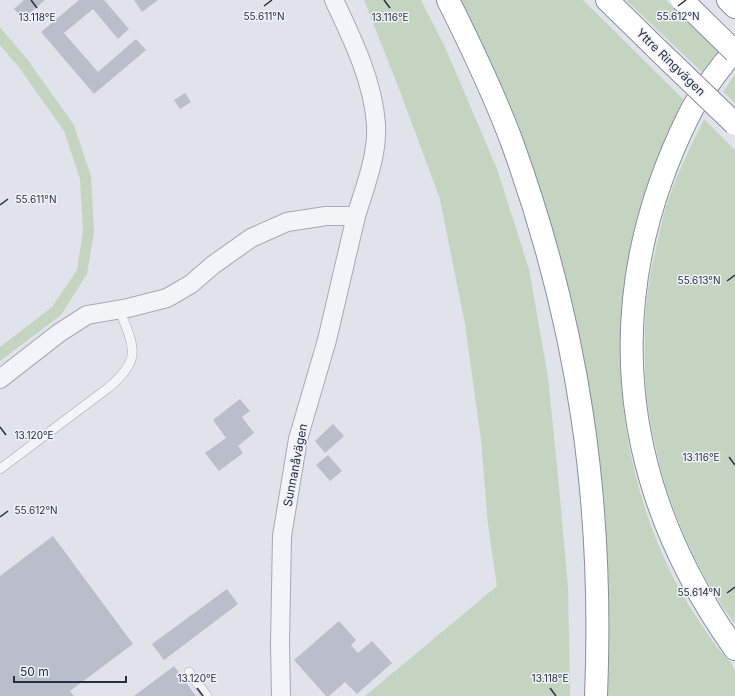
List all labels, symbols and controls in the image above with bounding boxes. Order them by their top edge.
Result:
text: 55.611°N [244,10,284,22]
text: 55.612°N [657,10,699,22]
text: 13.118°E [19,11,55,23]
text: 13.116°E [372,11,408,23]
street label: Yttre Ringvägen [633,25,709,99]
text: 55.611°N [16,193,56,205]
text: 55.613°N [678,274,720,286]
street label: Sunnanåvägen [280,422,310,508]
text: 13.120°E [14,429,54,441]
text: 13.116°E [683,451,719,463]
text: 55.612°N [15,504,57,516]
text: 55.614°N [677,586,721,598]
scale bar [14,658,126,684]
text: 50 m [20,664,49,679]
text: 13.120°E [177,672,217,684]
text: 13.118°E [532,672,568,684]

